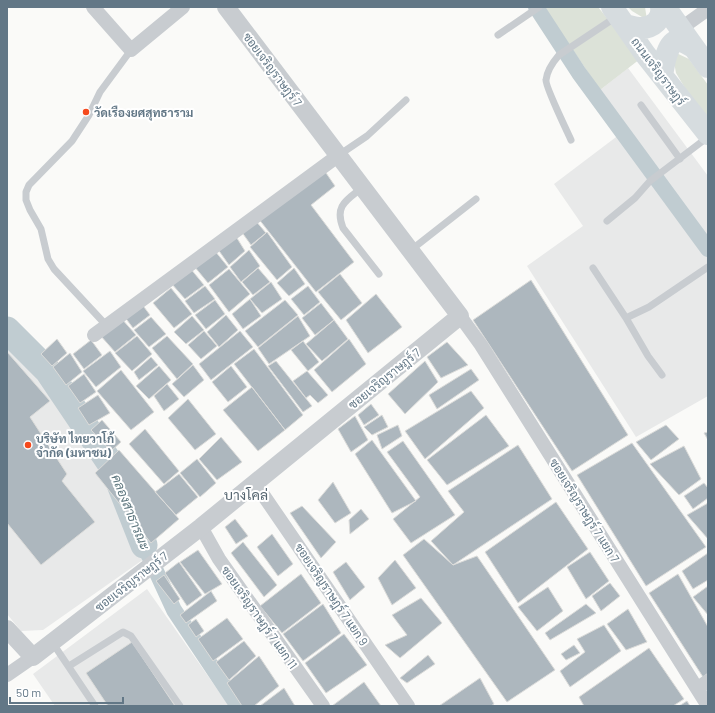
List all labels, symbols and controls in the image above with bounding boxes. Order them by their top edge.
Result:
street label: ซอยเจริญราษฎร์ 7 [239,29,305,110]
street label: ถนนเจริญราษฎร์ [627,34,689,109]
place label: วัดเรืองยศสุทธาราม [94,105,193,121]
marker: วัดเรืองยศสุทธาราม [81,107,91,117]
street label: ซอยเจริญราษฎร์ 7 [345,345,424,413]
place label: บริษัท ไทยวาโก้ จำกัด (มหาชน) [36,431,115,459]
marker: บริษัท ไทยวาโก้ จำกัด (มหาชน) [23,440,33,450]
street label: ซอยเจริญราษฎร์ 7 แยก 7 [546,456,623,566]
water label: คลองสาธารณะ [109,472,153,552]
district label: บางโคล่ [224,486,268,503]
street label: ซอยเจริญราษฎร์ 7 แยก 9 [291,540,371,649]
street label: ซอยเจริญราษฎร์ 7 [92,548,172,615]
street label: ซอยเจริญราษฎร์ 7 แยก 11 [218,563,301,672]
scale bar [10,679,123,705]
text: 50 m [16,685,41,699]

